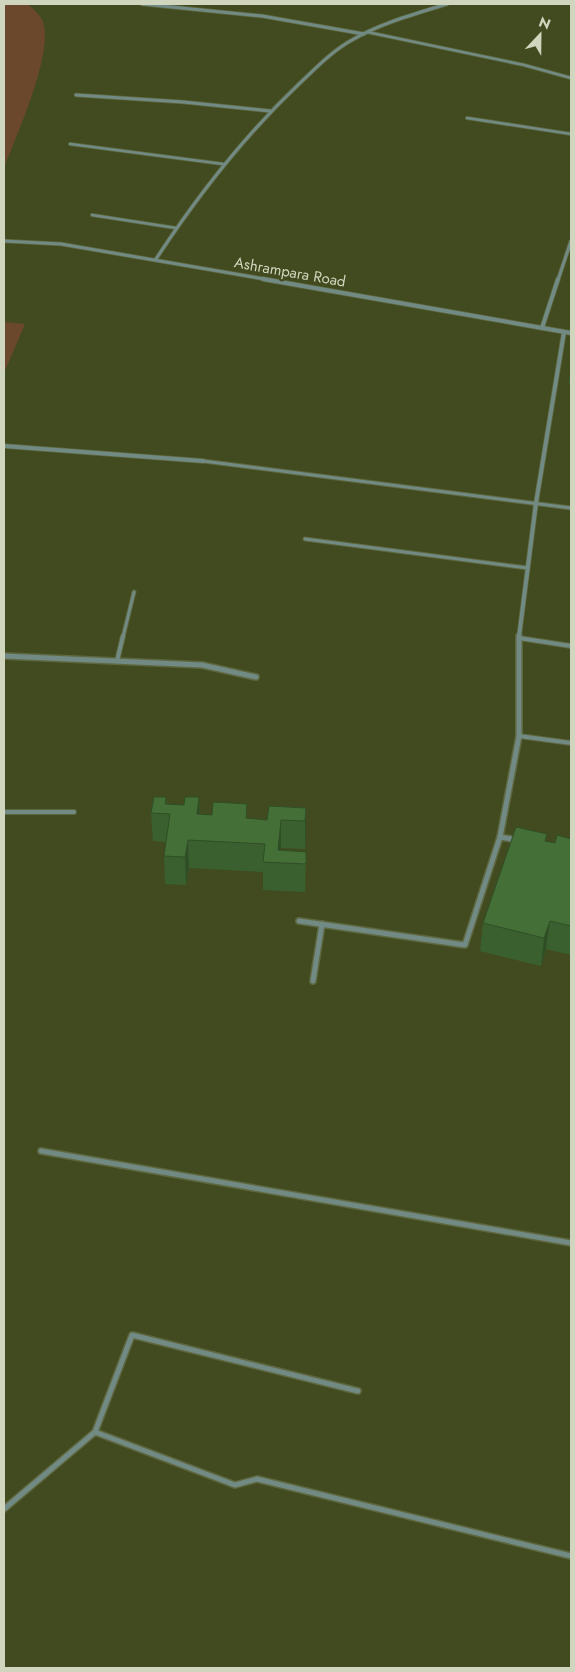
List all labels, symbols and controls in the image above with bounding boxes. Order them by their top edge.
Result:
north arrow [515,10,565,60]
text: N [536,12,554,34]
street label: Ashrampara Road [233,251,347,293]

